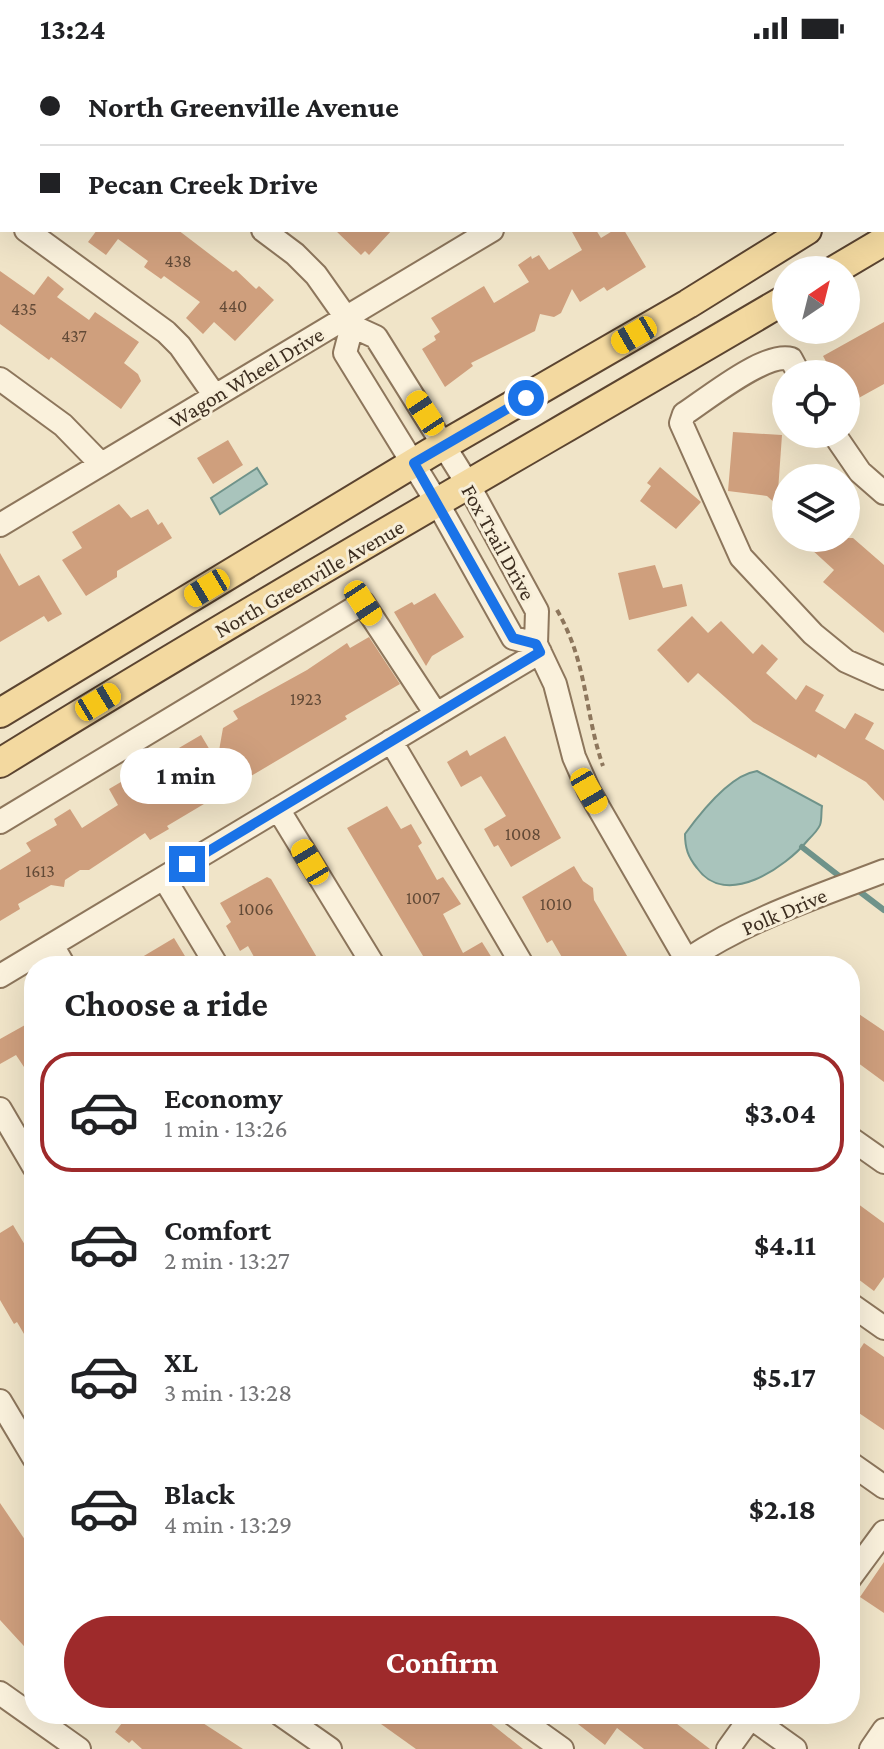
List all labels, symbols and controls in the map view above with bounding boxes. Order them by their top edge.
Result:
text: 13:24 [40,12,106,45]
text: North Greenville Avenue [88,90,399,123]
text: Pecan Creek Drive [88,167,318,200]
house number: 438 [164,251,192,271]
north arrow [772,256,860,344]
map controls [772,256,860,552]
house number: 440 [219,296,247,316]
house number: 435 [11,299,37,319]
car [607,313,661,357]
street label: Wagon Wheel Drive [164,321,328,433]
house number: 437 [61,326,87,346]
button: locate [772,360,860,448]
route start [508,380,544,416]
car [402,386,448,440]
button: layers [772,464,860,552]
street label: Fox Trail Drive [456,480,541,605]
street label: North Greenville Avenue [210,514,408,643]
car [180,565,234,611]
car [340,576,386,630]
car [71,679,125,725]
house number: 1923 [290,689,322,709]
callout: 1 min [121,748,253,804]
text: 1 min [156,761,216,790]
car [567,764,611,818]
house number: 1008 [505,824,541,844]
car [287,835,333,889]
route end [169,846,205,882]
house number: 1613 [25,861,55,881]
street label: Polk Drive [738,882,830,941]
house number: 1007 [406,888,440,908]
house number: 1010 [540,894,572,914]
house number: 1006 [238,899,274,919]
text: Choose a ride [64,984,268,1024]
icon: car [68,1076,140,1148]
text: Economy [164,1081,283,1114]
text: $3.04 [744,1096,816,1129]
text: 1 min · 13:26 [164,1114,288,1143]
icon: car [68,1208,140,1280]
text: Comfort [164,1213,271,1246]
text: $4.11 [754,1228,816,1261]
text: 2 min · 13:27 [164,1246,290,1275]
icon: car [68,1340,140,1412]
text: XL [164,1345,198,1378]
text: $5.17 [752,1360,816,1393]
text: 3 min · 13:28 [164,1378,292,1407]
icon: car [68,1472,140,1544]
text: Black [164,1477,235,1510]
text: $2.18 [749,1492,816,1525]
text: 4 min · 13:29 [164,1510,292,1539]
button: Confirm [64,1616,820,1708]

